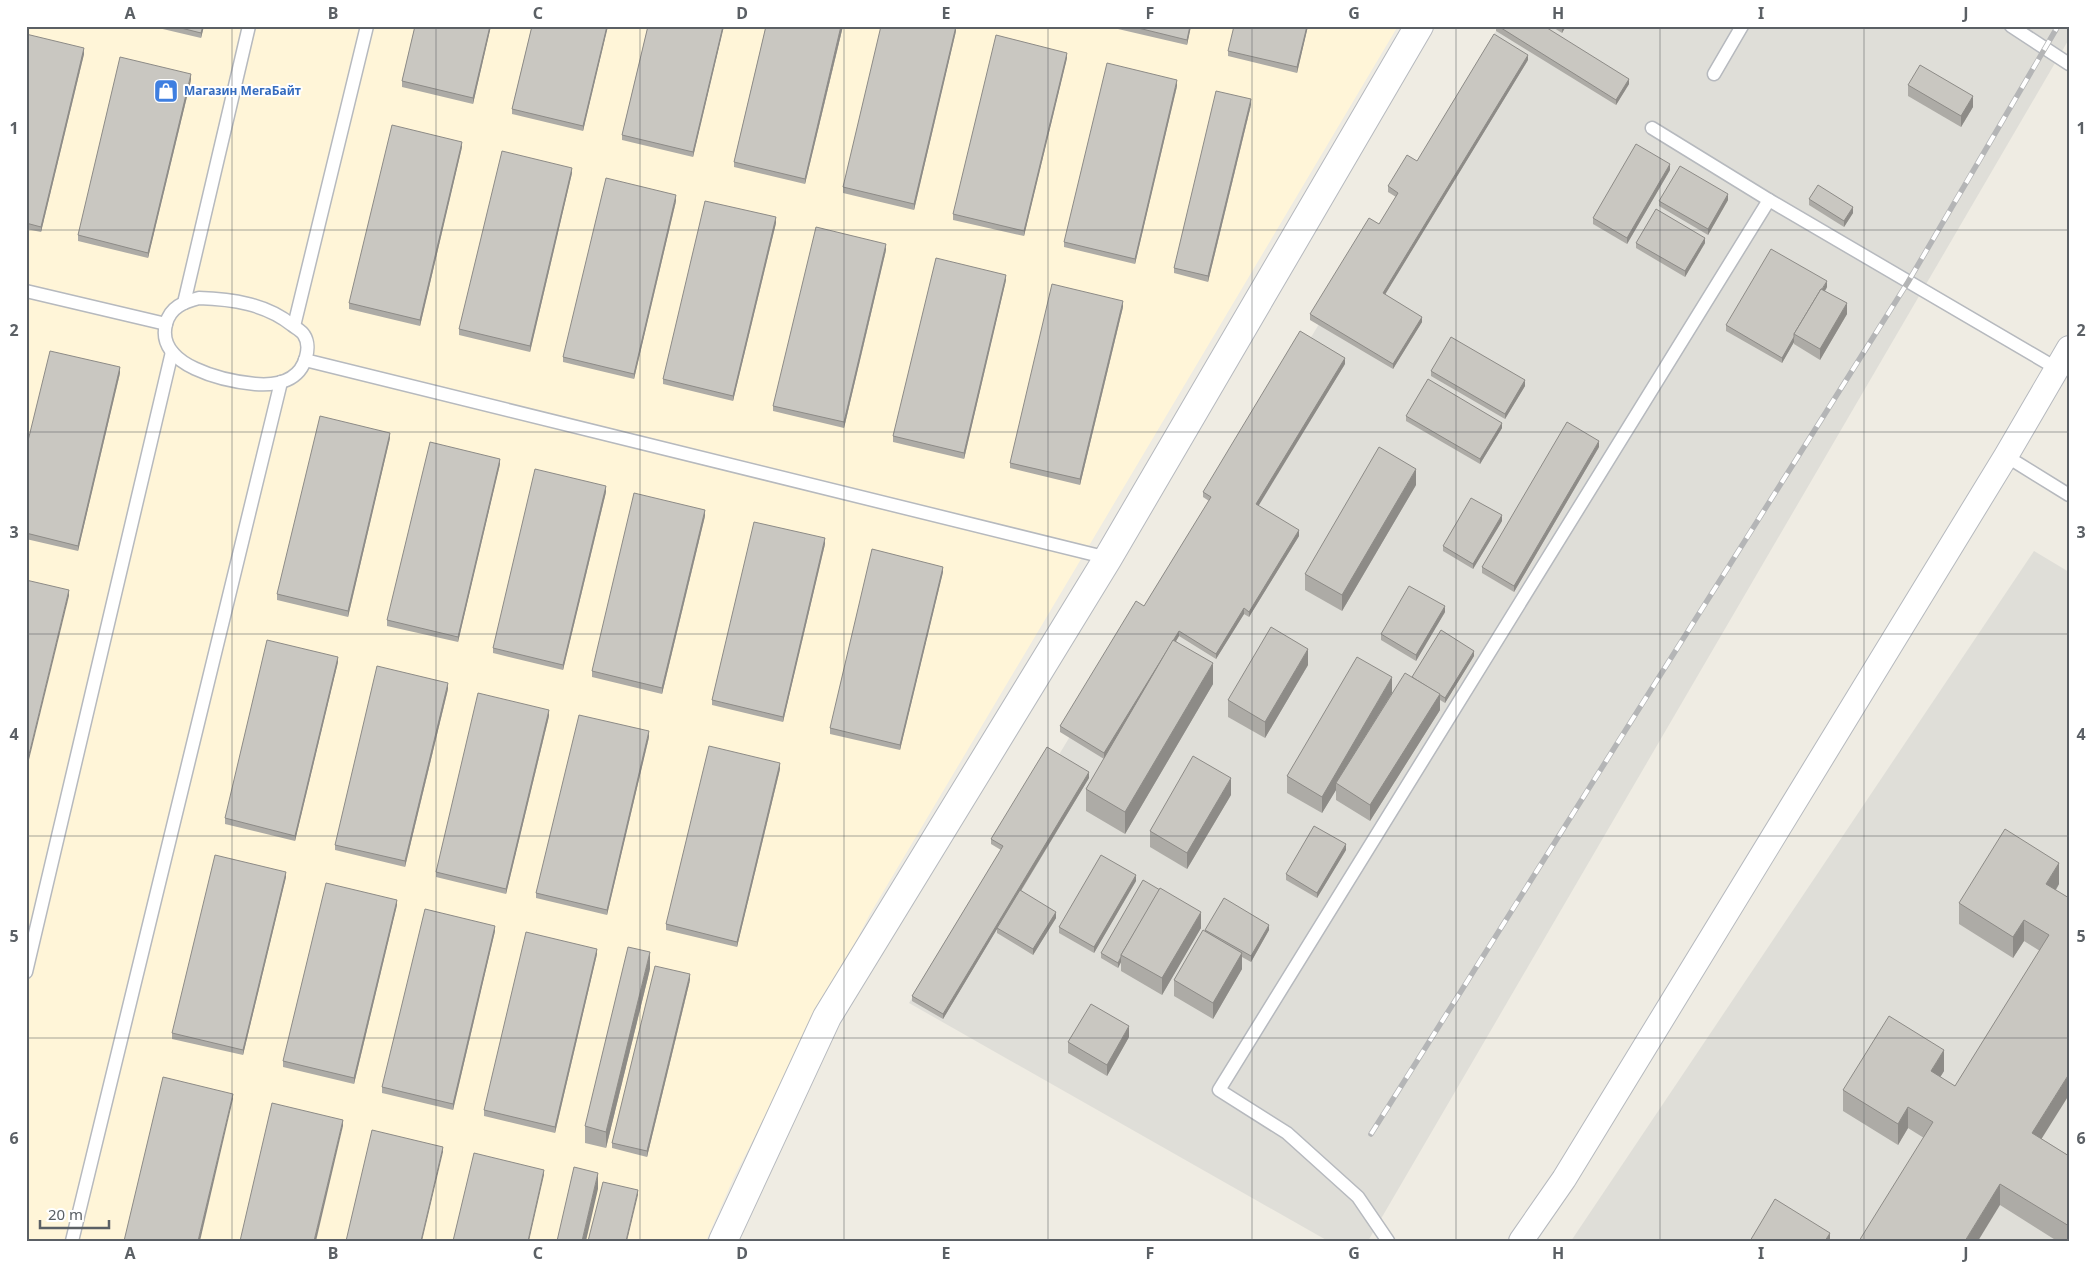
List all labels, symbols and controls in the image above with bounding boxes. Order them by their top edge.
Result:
text: A [124,2,136,24]
text: B [328,2,338,24]
text: C [533,2,543,24]
text: D [736,2,748,24]
text: E [942,2,951,24]
text: F [1146,2,1154,24]
text: G [1348,2,1360,24]
text: H [1552,2,1564,24]
text: I [1758,2,1764,24]
text: J [1961,2,1969,24]
shop icon: Магазин МегаБайт [153,78,179,104]
place label: Магазин МегаБайт [184,82,301,99]
text: 1 [9,117,19,139]
text: 1 [2076,117,2086,139]
text: 2 [9,319,19,341]
text: 2 [2076,319,2086,341]
text: 3 [9,521,19,543]
text: 3 [2076,521,2086,543]
text: 4 [9,723,19,745]
text: 4 [2076,723,2086,745]
text: 5 [9,925,19,947]
text: 5 [2076,925,2086,947]
text: 6 [9,1127,19,1149]
text: 6 [2076,1127,2086,1149]
scale bar [40,1197,109,1229]
text: 20 m [48,1204,83,1224]
text: A [124,1242,136,1264]
text: B [328,1242,338,1264]
text: C [533,1242,543,1264]
text: D [736,1242,748,1264]
text: E [942,1242,951,1264]
text: F [1146,1242,1154,1264]
text: G [1348,1242,1360,1264]
text: H [1552,1242,1564,1264]
text: I [1758,1242,1764,1264]
text: J [1961,1242,1969,1264]

